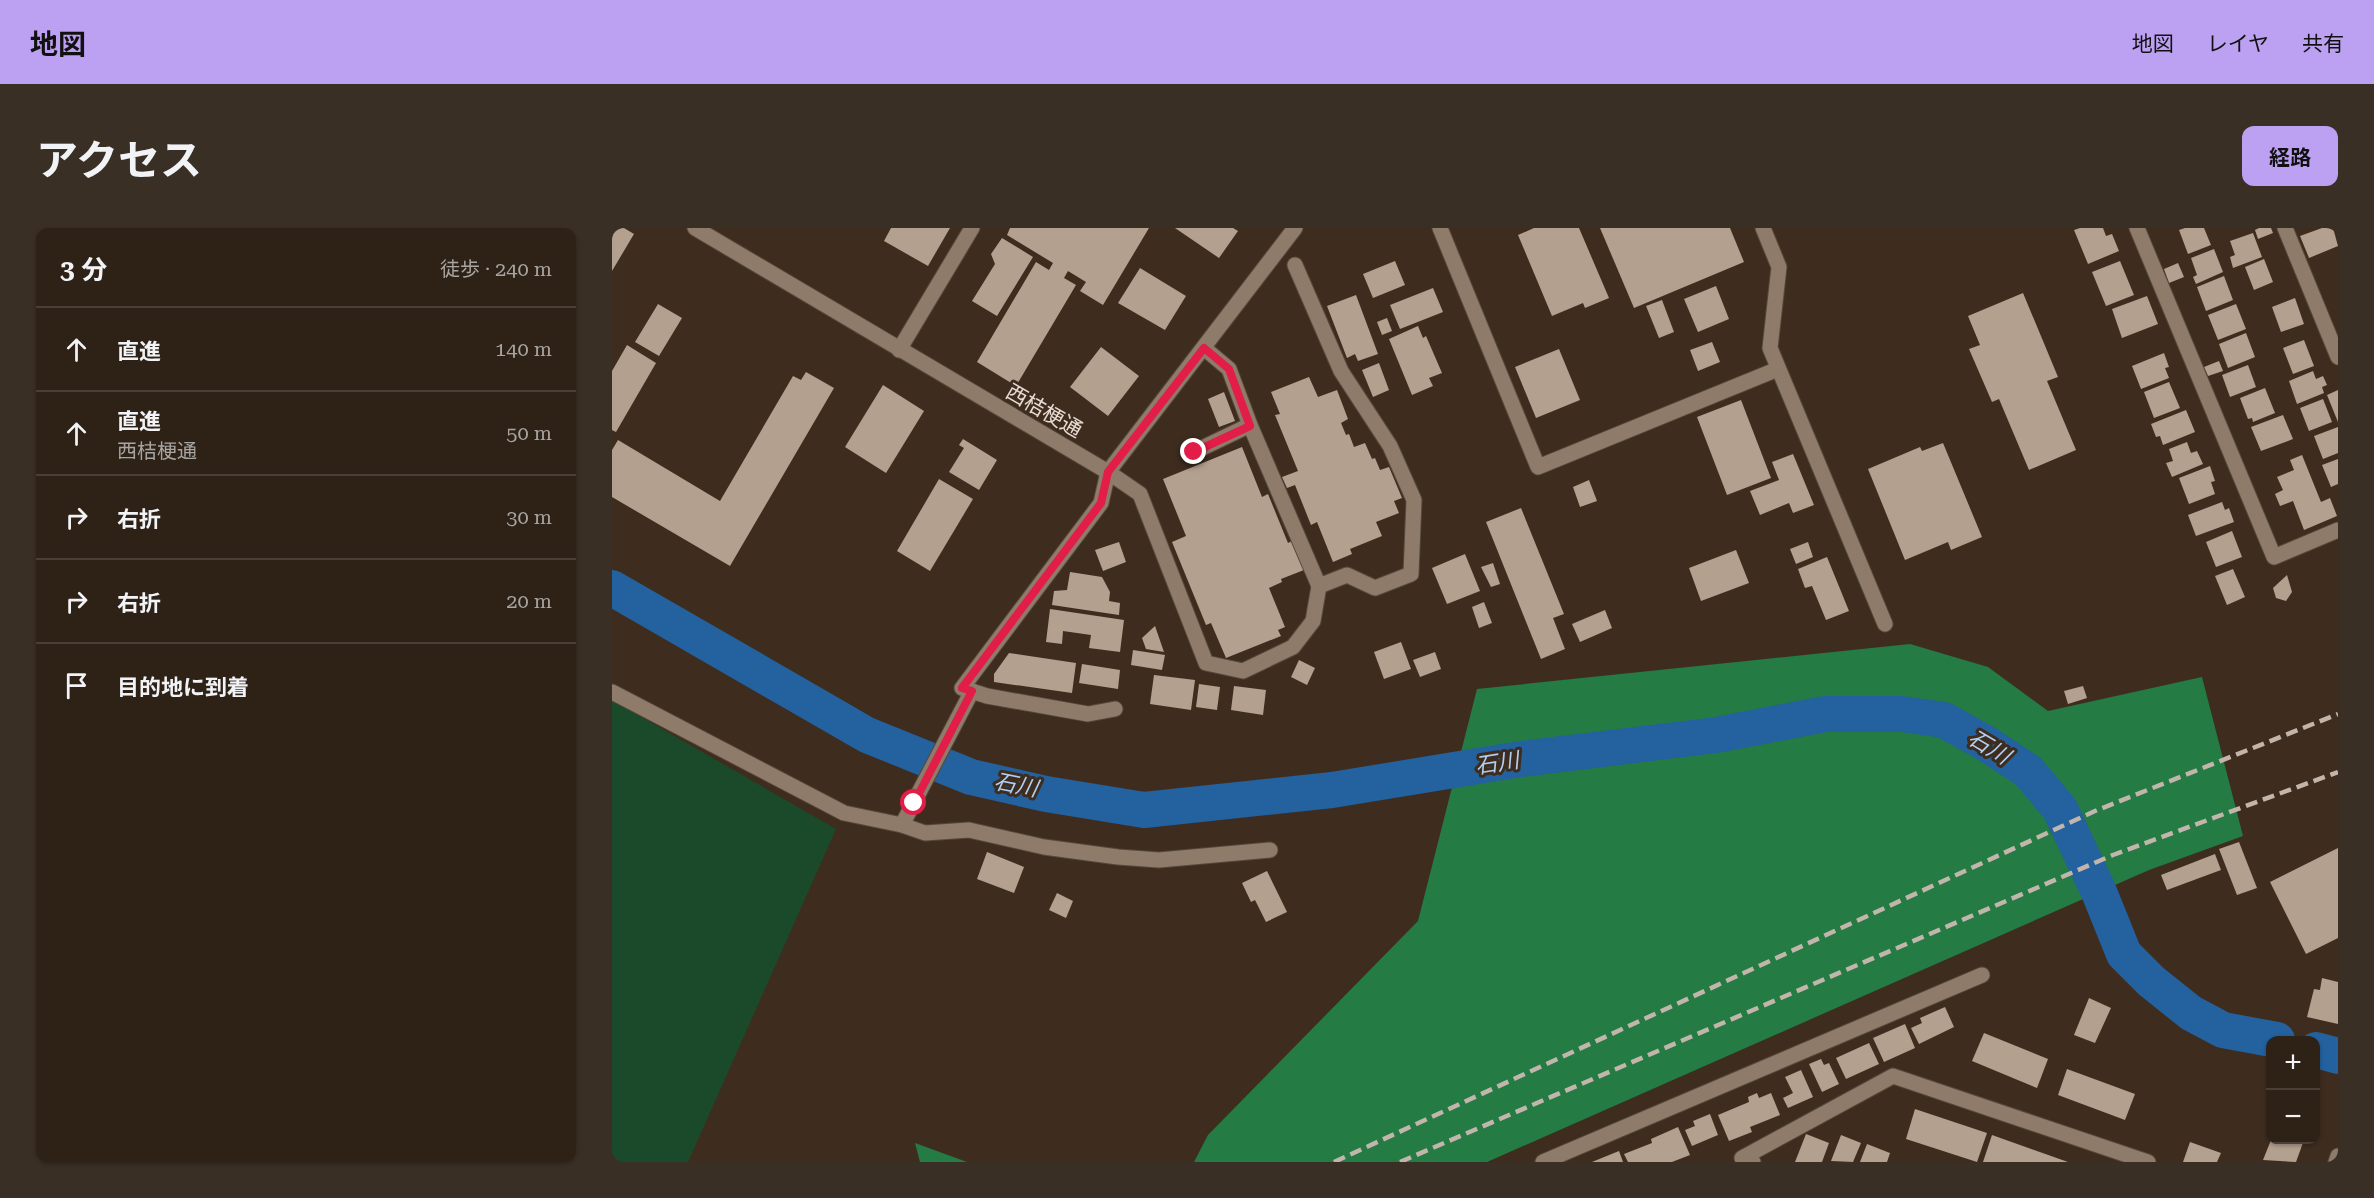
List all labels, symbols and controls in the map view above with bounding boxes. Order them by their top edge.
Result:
text: 地図 [30,28,86,61]
text: 地図 [2132,32,2174,56]
text: レイヤ [2207,32,2269,56]
text: 共有 [2302,32,2344,56]
button: 経路 [2242,126,2338,186]
text: アクセス [36,136,202,185]
text: 3 分 [60,255,107,285]
text: 徒歩 · 240 m [440,257,552,281]
icon: ahead [60,333,93,366]
text: 140 m [495,337,552,361]
text: 直進 [117,339,161,364]
street label: 西桔梗通 [1002,380,1086,442]
text: 直進 [117,409,161,434]
icon: ahead [60,417,93,450]
text: 50 m [506,421,552,445]
route end [1180,438,1206,464]
text: 西桔梗通 [117,439,197,463]
icon: right [60,501,93,534]
text: 30 m [506,505,552,529]
text: 右折 [117,507,161,532]
icon: right [60,585,93,618]
text: 20 m [506,589,552,613]
text: 右折 [117,591,161,616]
icon: arrive [60,669,93,702]
text: 目的地に到着 [117,675,249,700]
water label: 石川 [1964,725,2016,770]
water label: 石川 [1473,747,1523,779]
water label: 石川 [992,769,1042,802]
route start [900,789,926,815]
map controls [2266,1036,2320,1144]
button: + [2266,1036,2320,1090]
button: − [2266,1090,2320,1144]

